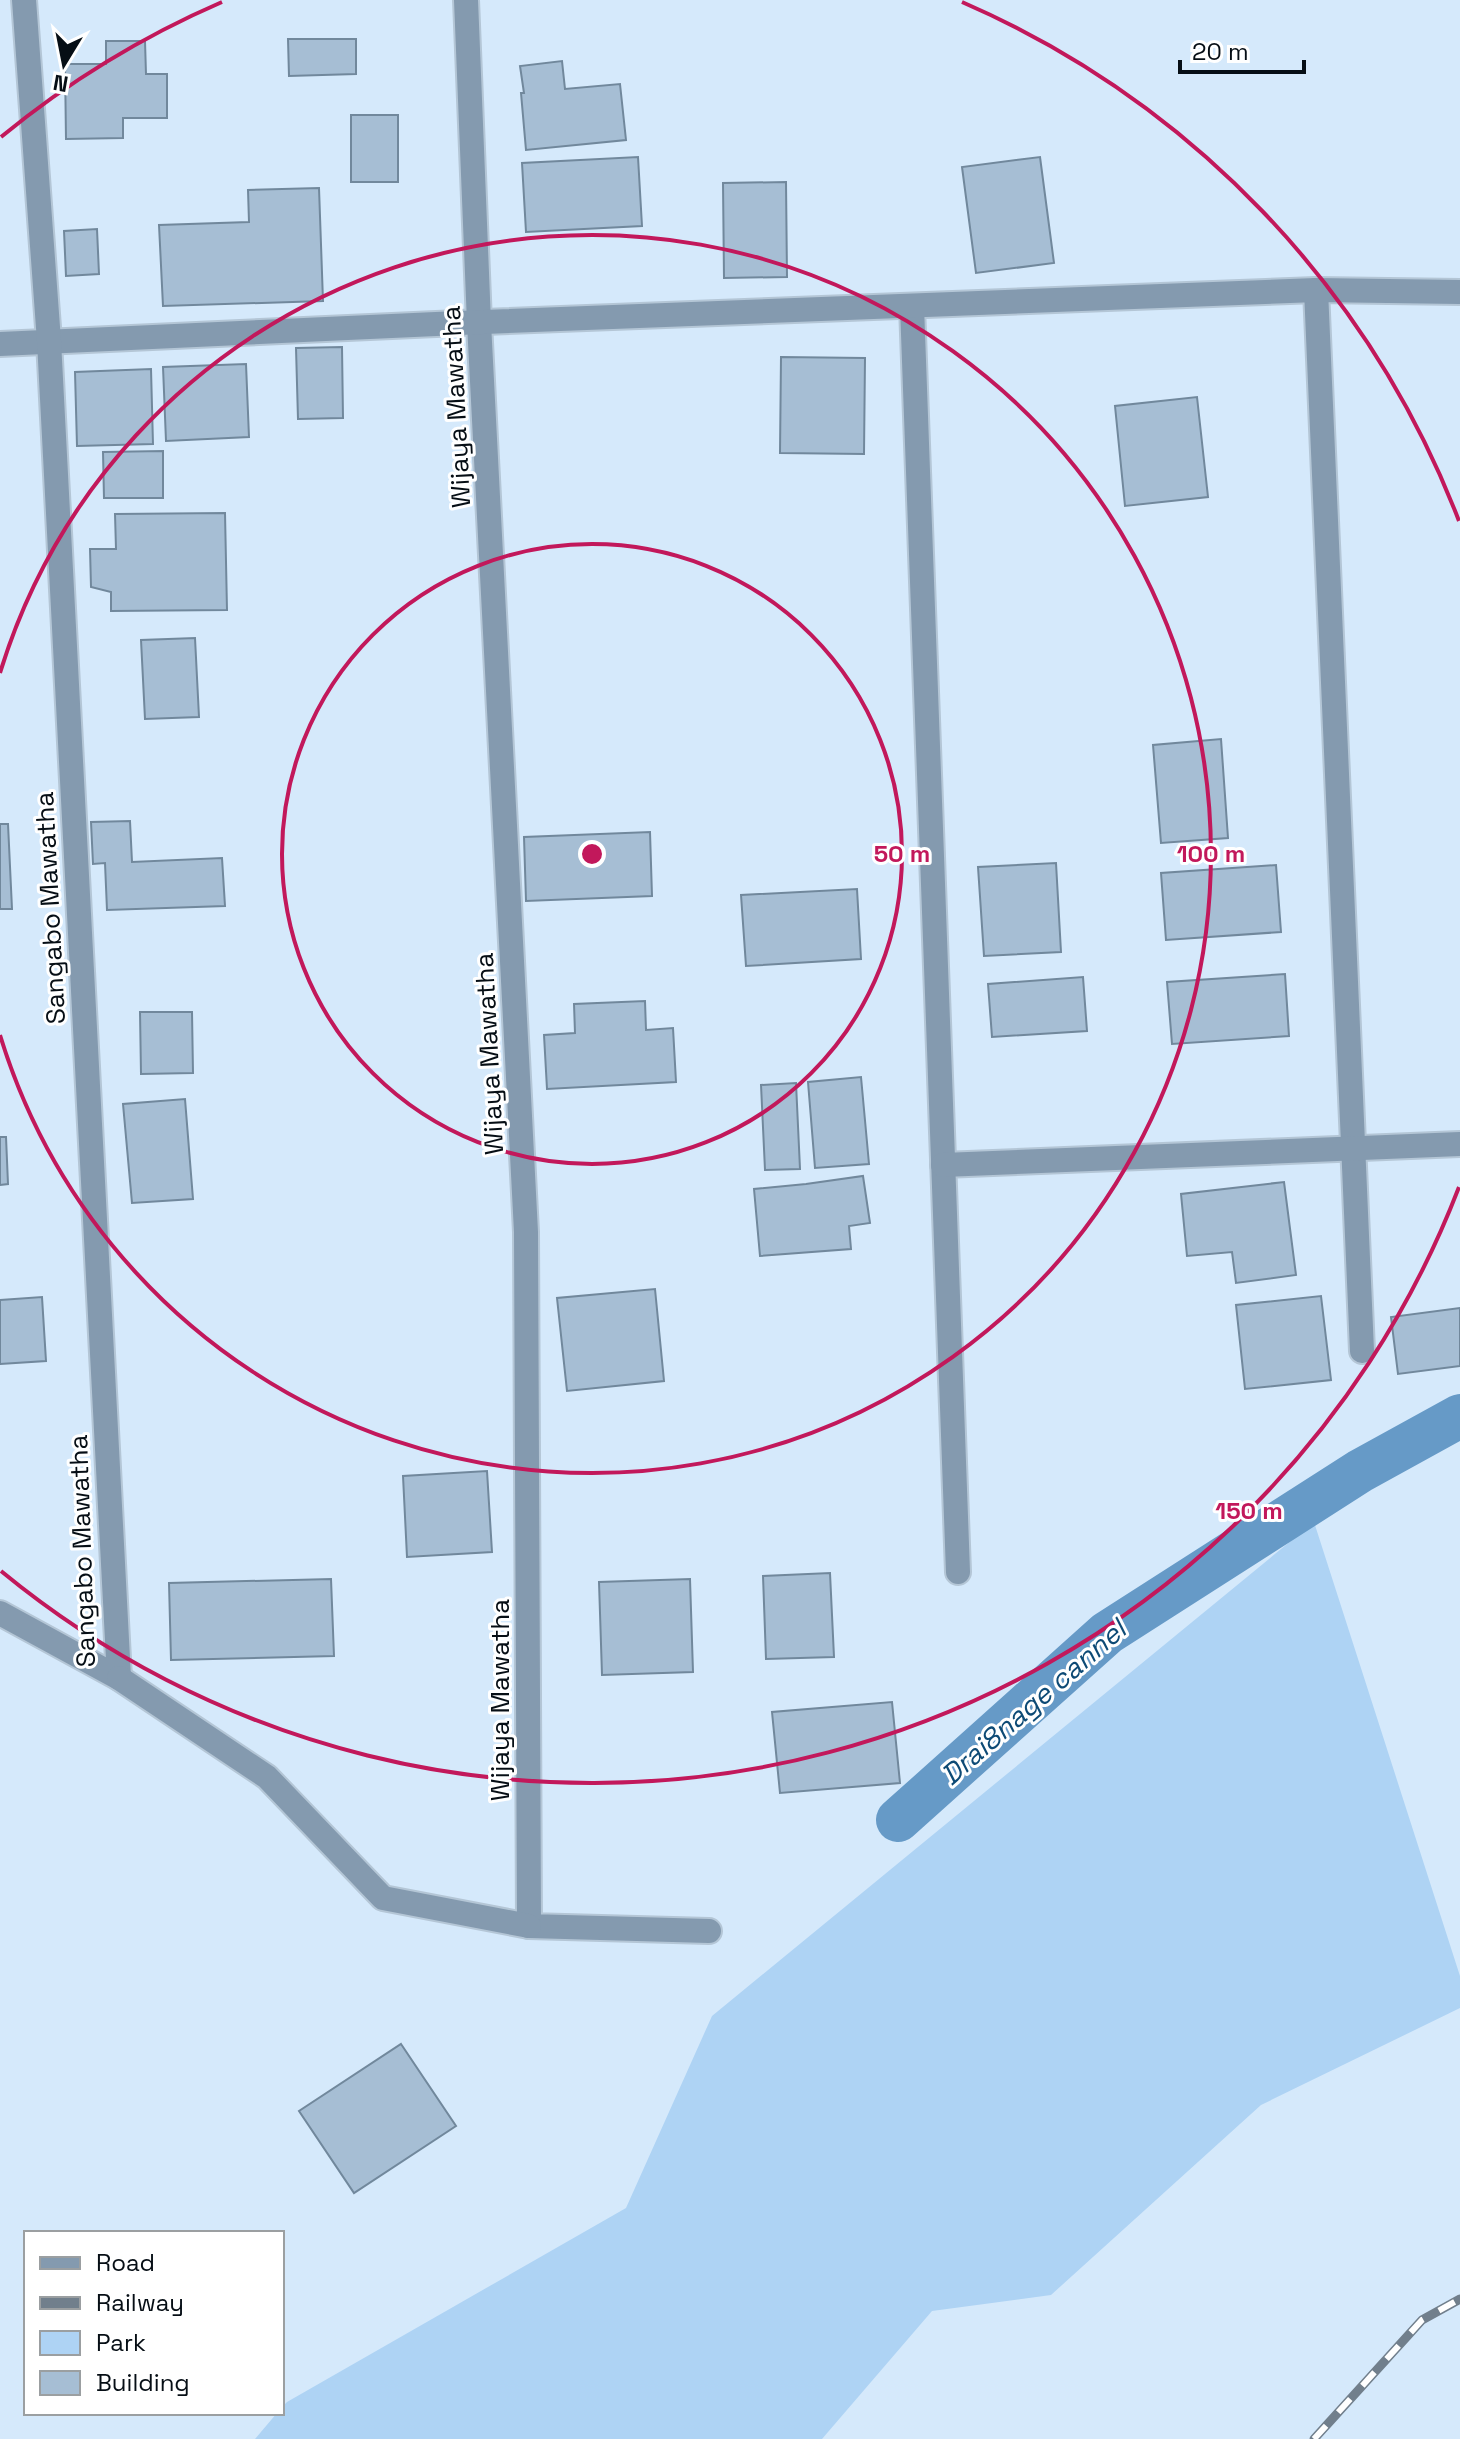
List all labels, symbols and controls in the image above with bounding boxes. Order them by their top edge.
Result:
north arrow [24,24,104,104]
scale bar [1180,24,1304,74]
text: 20 m [1192,36,1249,67]
text: N [51,69,70,99]
street label: Wijaya Mawatha [434,305,478,509]
street label: Sangabo Mawatha [27,791,73,1025]
text: 50 m [874,838,930,869]
text: 100 m [1177,838,1245,869]
centre of rings [578,840,606,868]
street label: Wijaya Mawatha [467,952,511,1156]
street label: Sangabo Mawatha [61,1434,103,1668]
text: 150 m [1215,1495,1283,1526]
street label: Wijaya Mawatha [483,1599,517,1801]
water label: Drai8nage cannel [933,1610,1136,1792]
legend [24,2231,284,2415]
text: Road [96,2247,155,2278]
text: Railway [96,2287,184,2318]
text: Park [96,2327,146,2358]
text: Building [96,2367,190,2398]

